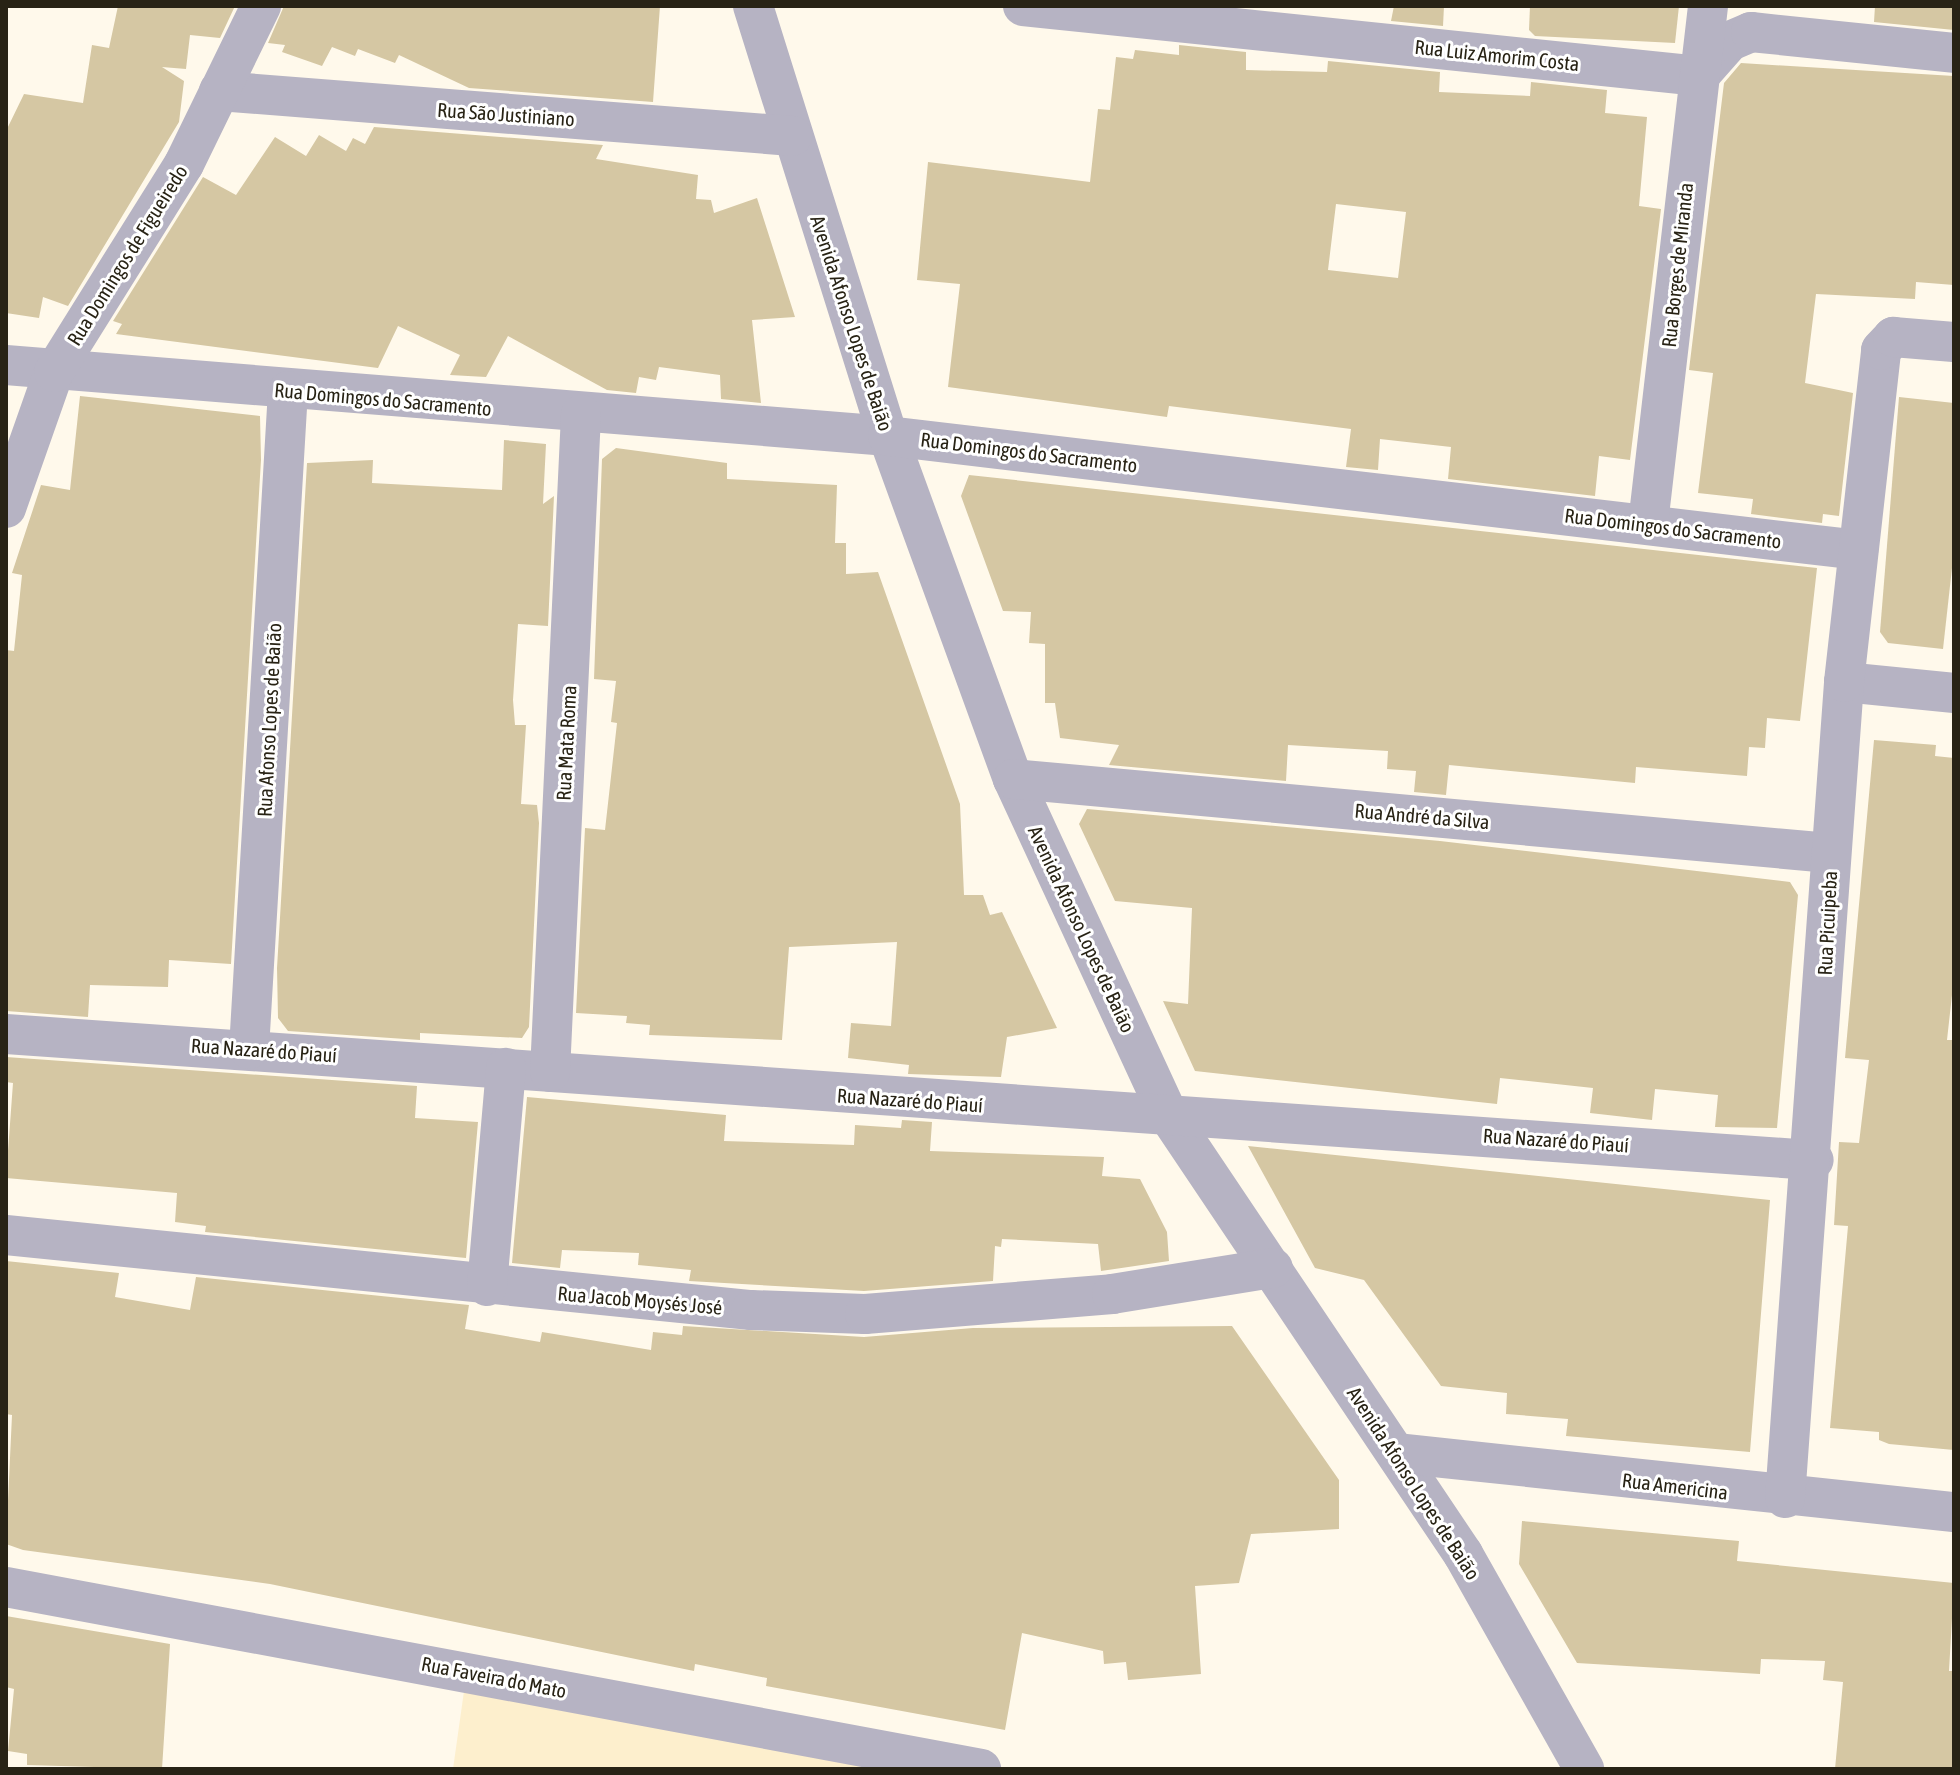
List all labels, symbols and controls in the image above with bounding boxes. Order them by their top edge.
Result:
street label: Rua Luiz Amorim Costa [1413,34,1581,76]
street label: Rua São Justiniano [436,97,576,131]
street label: Rua Domingos de Figueiredo [62,160,192,350]
street label: Rua Borges de Miranda [1656,181,1698,349]
street label: Avenida Afonso Lopes de Baião [806,212,898,434]
street label: Rua Domingos do Sacramento [273,378,493,420]
street label: Rua Domingos do Sacramento [919,427,1139,477]
street label: Rua Domingos do Sacramento [1563,503,1783,553]
street label: Rua Afonso Lopes de Baião [252,622,286,818]
street label: Rua Mata Roma [551,685,581,801]
street label: Rua André da Silva [1354,798,1490,834]
street label: Avenida Afonso Lopes de Baião [1024,822,1140,1036]
street label: Rua Picuipeba [1812,870,1842,976]
street label: Rua Nazaré do Piauí [190,1033,338,1067]
street label: Rua Nazaré do Piauí [836,1083,984,1117]
street label: Rua Nazaré do Piauí [1482,1123,1630,1157]
street label: Rua Jacob Moysés José [557,1281,723,1319]
street label: Avenida Afonso Lopes de Baião [1343,1382,1485,1584]
street label: Rua Americina [1621,1468,1729,1504]
street label: Rua Faveira do Mato [419,1651,569,1703]

